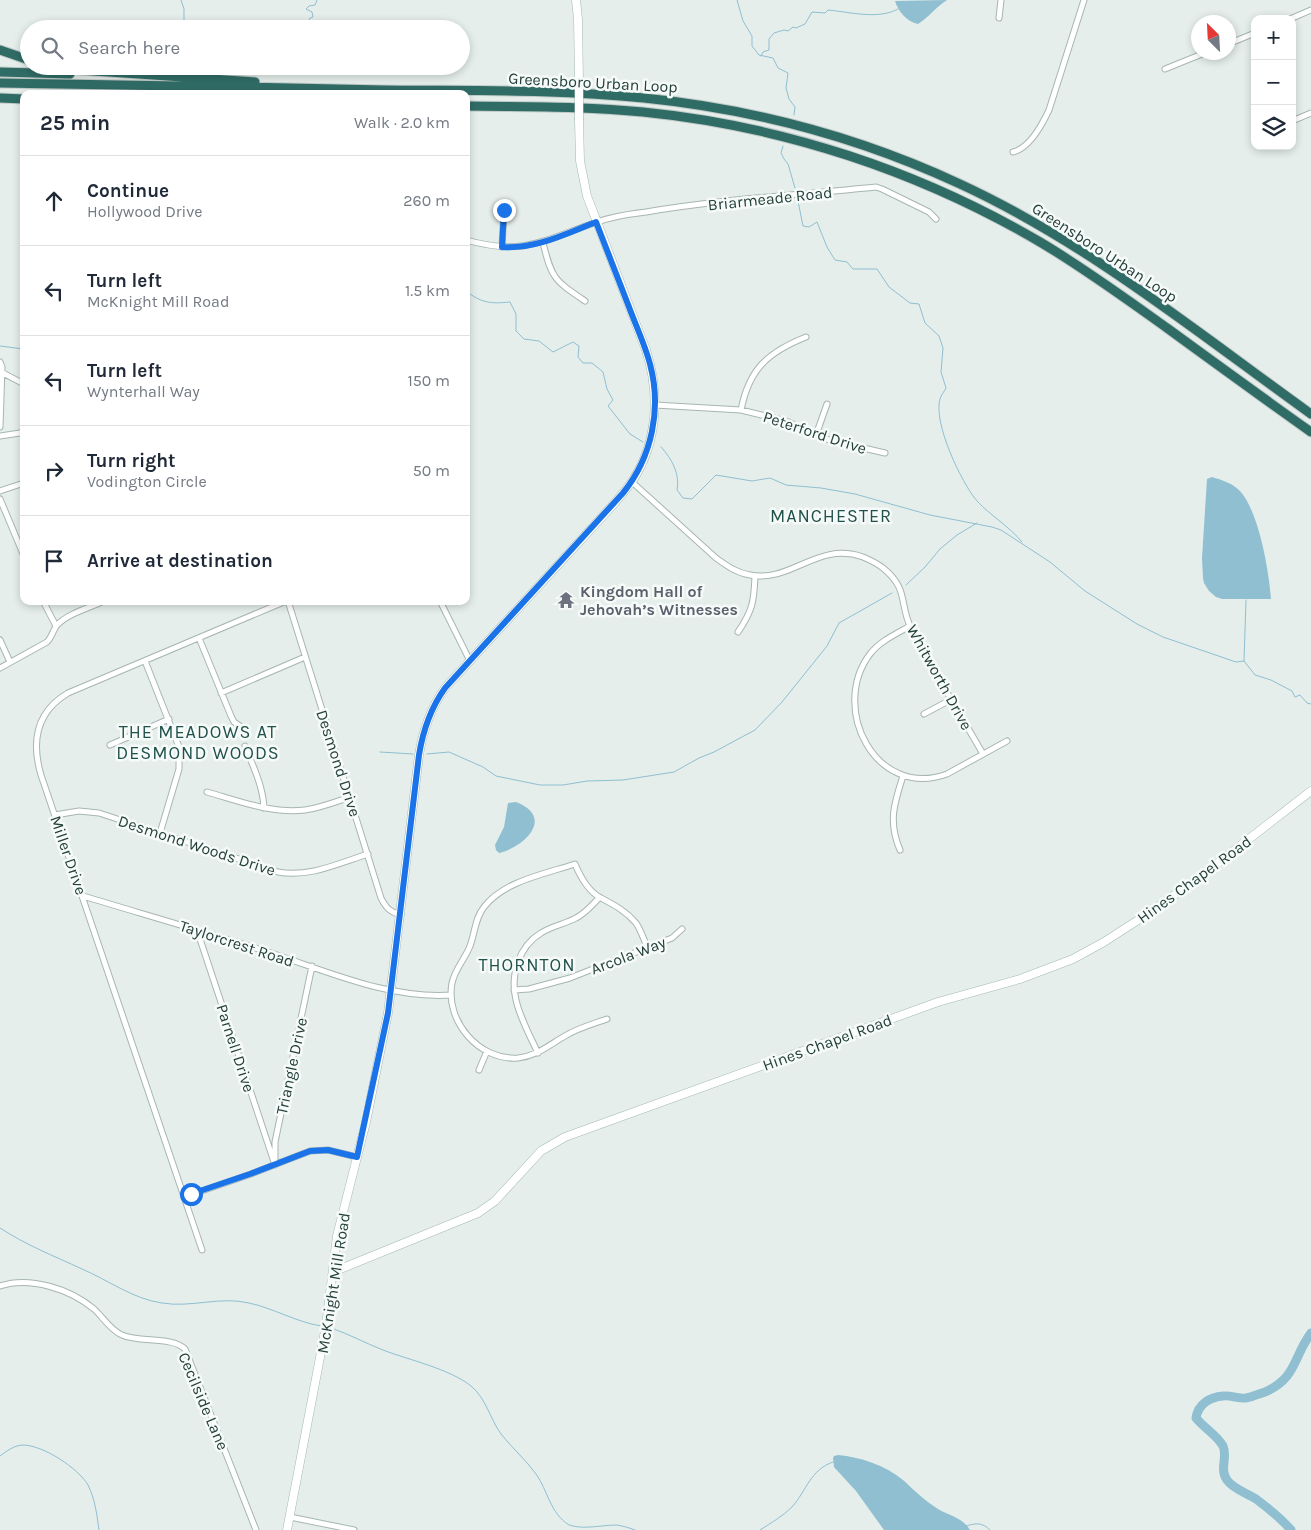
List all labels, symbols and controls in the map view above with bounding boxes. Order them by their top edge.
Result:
north arrow [1191,15,1236,60]
map controls [1251,15,1296,150]
button: + [1251,15,1296,60]
search box [20,20,470,75]
icon: search [38,34,66,62]
text: Search here [78,37,180,59]
button: − [1251,60,1296,105]
street label: Greensboro Urban Loop [508,69,678,96]
button: layers [1251,105,1296,150]
text: 25 min [40,111,110,135]
text: Walk · 2.0 km [354,113,450,132]
text: Continue [87,180,169,202]
street label: Briarmeade Road [707,182,833,215]
icon: ahead [40,187,68,215]
text: 260 m [403,191,450,210]
street label: Greensboro Urban Loop [1029,198,1181,307]
route end [493,199,516,222]
text: Hollywood Drive [87,202,203,221]
text: Turn left [87,270,162,292]
icon: left [40,277,68,305]
text: 1.5 km [405,281,450,300]
text: McKnight Mill Road [87,292,229,311]
text: Turn left [87,360,162,382]
icon: left [40,367,68,395]
text: 150 m [407,371,450,390]
text: Wynterhall Way [87,382,200,401]
street label: Peterford Drive [761,407,869,458]
text: Turn right [87,450,176,472]
icon: right [40,457,68,485]
text: 50 m [413,461,450,480]
text: Vodington Circle [87,472,207,491]
district label: MANCHESTER [770,505,892,527]
icon: arrive [40,547,68,575]
text: Arrive at destination [87,550,273,572]
place label: Kingdom Hall of Jehovah’s Witnesses [580,582,738,619]
temple icon: Kingdom Hall of Jehovah’s Witnesses [556,590,576,610]
street label: Whitworth Drive [903,621,976,733]
street label: Desmond Drive [312,707,365,819]
district label: THE MEADOWS AT DESMOND WOODS [116,721,280,764]
street label: Desmond Woods Drive [116,811,278,880]
street label: Miller Drive [46,813,91,897]
street label: Hines Chapel Road [1133,832,1255,927]
street label: Taylorcrest Road [177,916,296,971]
street label: Arcola Way [588,932,669,979]
district label: THORNTON [479,954,575,976]
street label: Parnell Drive [212,1002,259,1095]
street label: Hines Chapel Road [760,1010,895,1075]
street label: Triangle Drive [272,1016,311,1116]
route start [180,1183,203,1206]
street label: McKnight Mill Road [313,1211,354,1355]
street label: Cecilside Lane [174,1349,233,1453]

